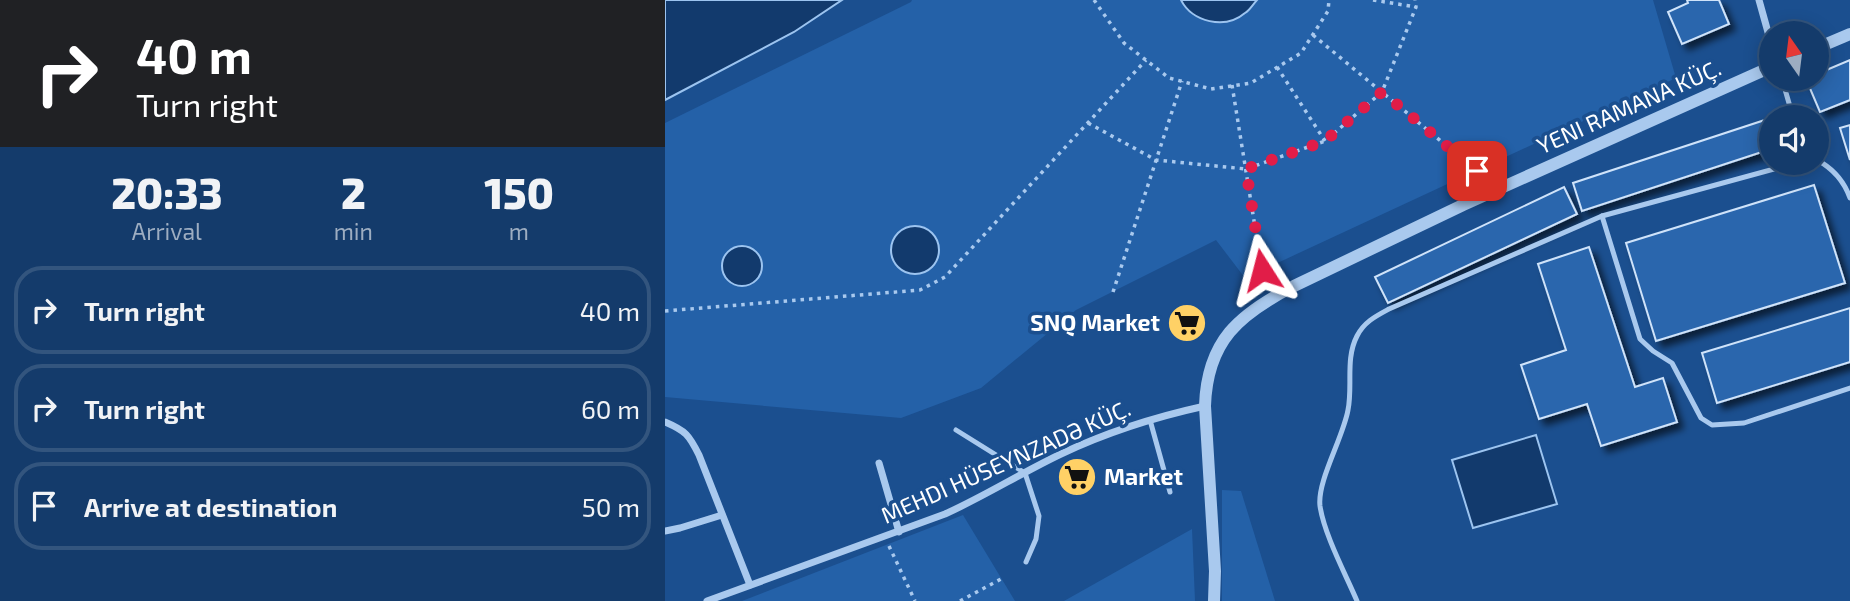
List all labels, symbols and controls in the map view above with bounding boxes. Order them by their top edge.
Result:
north arrow [1759,21,1829,91]
map controls [1759,21,1829,175]
text: 40 m [136,25,252,84]
icon: right [21,28,112,119]
street label: YENI RAMANA KÜÇ. [1532,53,1725,160]
text: Turn right [136,85,278,123]
button: sound [1759,105,1829,175]
pin [1447,141,1507,201]
icon: arrive [1458,152,1496,190]
text: 20:33 [111,167,223,217]
text: 2 [341,167,366,217]
text: 150 [484,167,554,217]
text: Arrival [132,217,202,245]
text: min [334,217,373,245]
text: m [509,217,529,245]
position arrow [1225,233,1299,307]
icon: right [25,291,63,329]
text: Turn right [84,295,205,326]
text: 40 m [580,295,640,326]
supermarket icon: SNQ Market [1166,302,1208,344]
place label: SNQ Market [1030,308,1160,337]
icon: right [25,389,63,427]
text: Turn right [84,393,205,424]
text: 60 m [581,393,640,424]
street label: MEHDI HÜSEYNZADƏ KÜÇ. [876,393,1135,530]
supermarket icon: Market [1056,456,1098,498]
place label: Market [1104,462,1183,490]
icon: arrive [25,487,63,525]
text: Arrive at destination [84,491,337,522]
text: 50 m [582,491,640,522]

